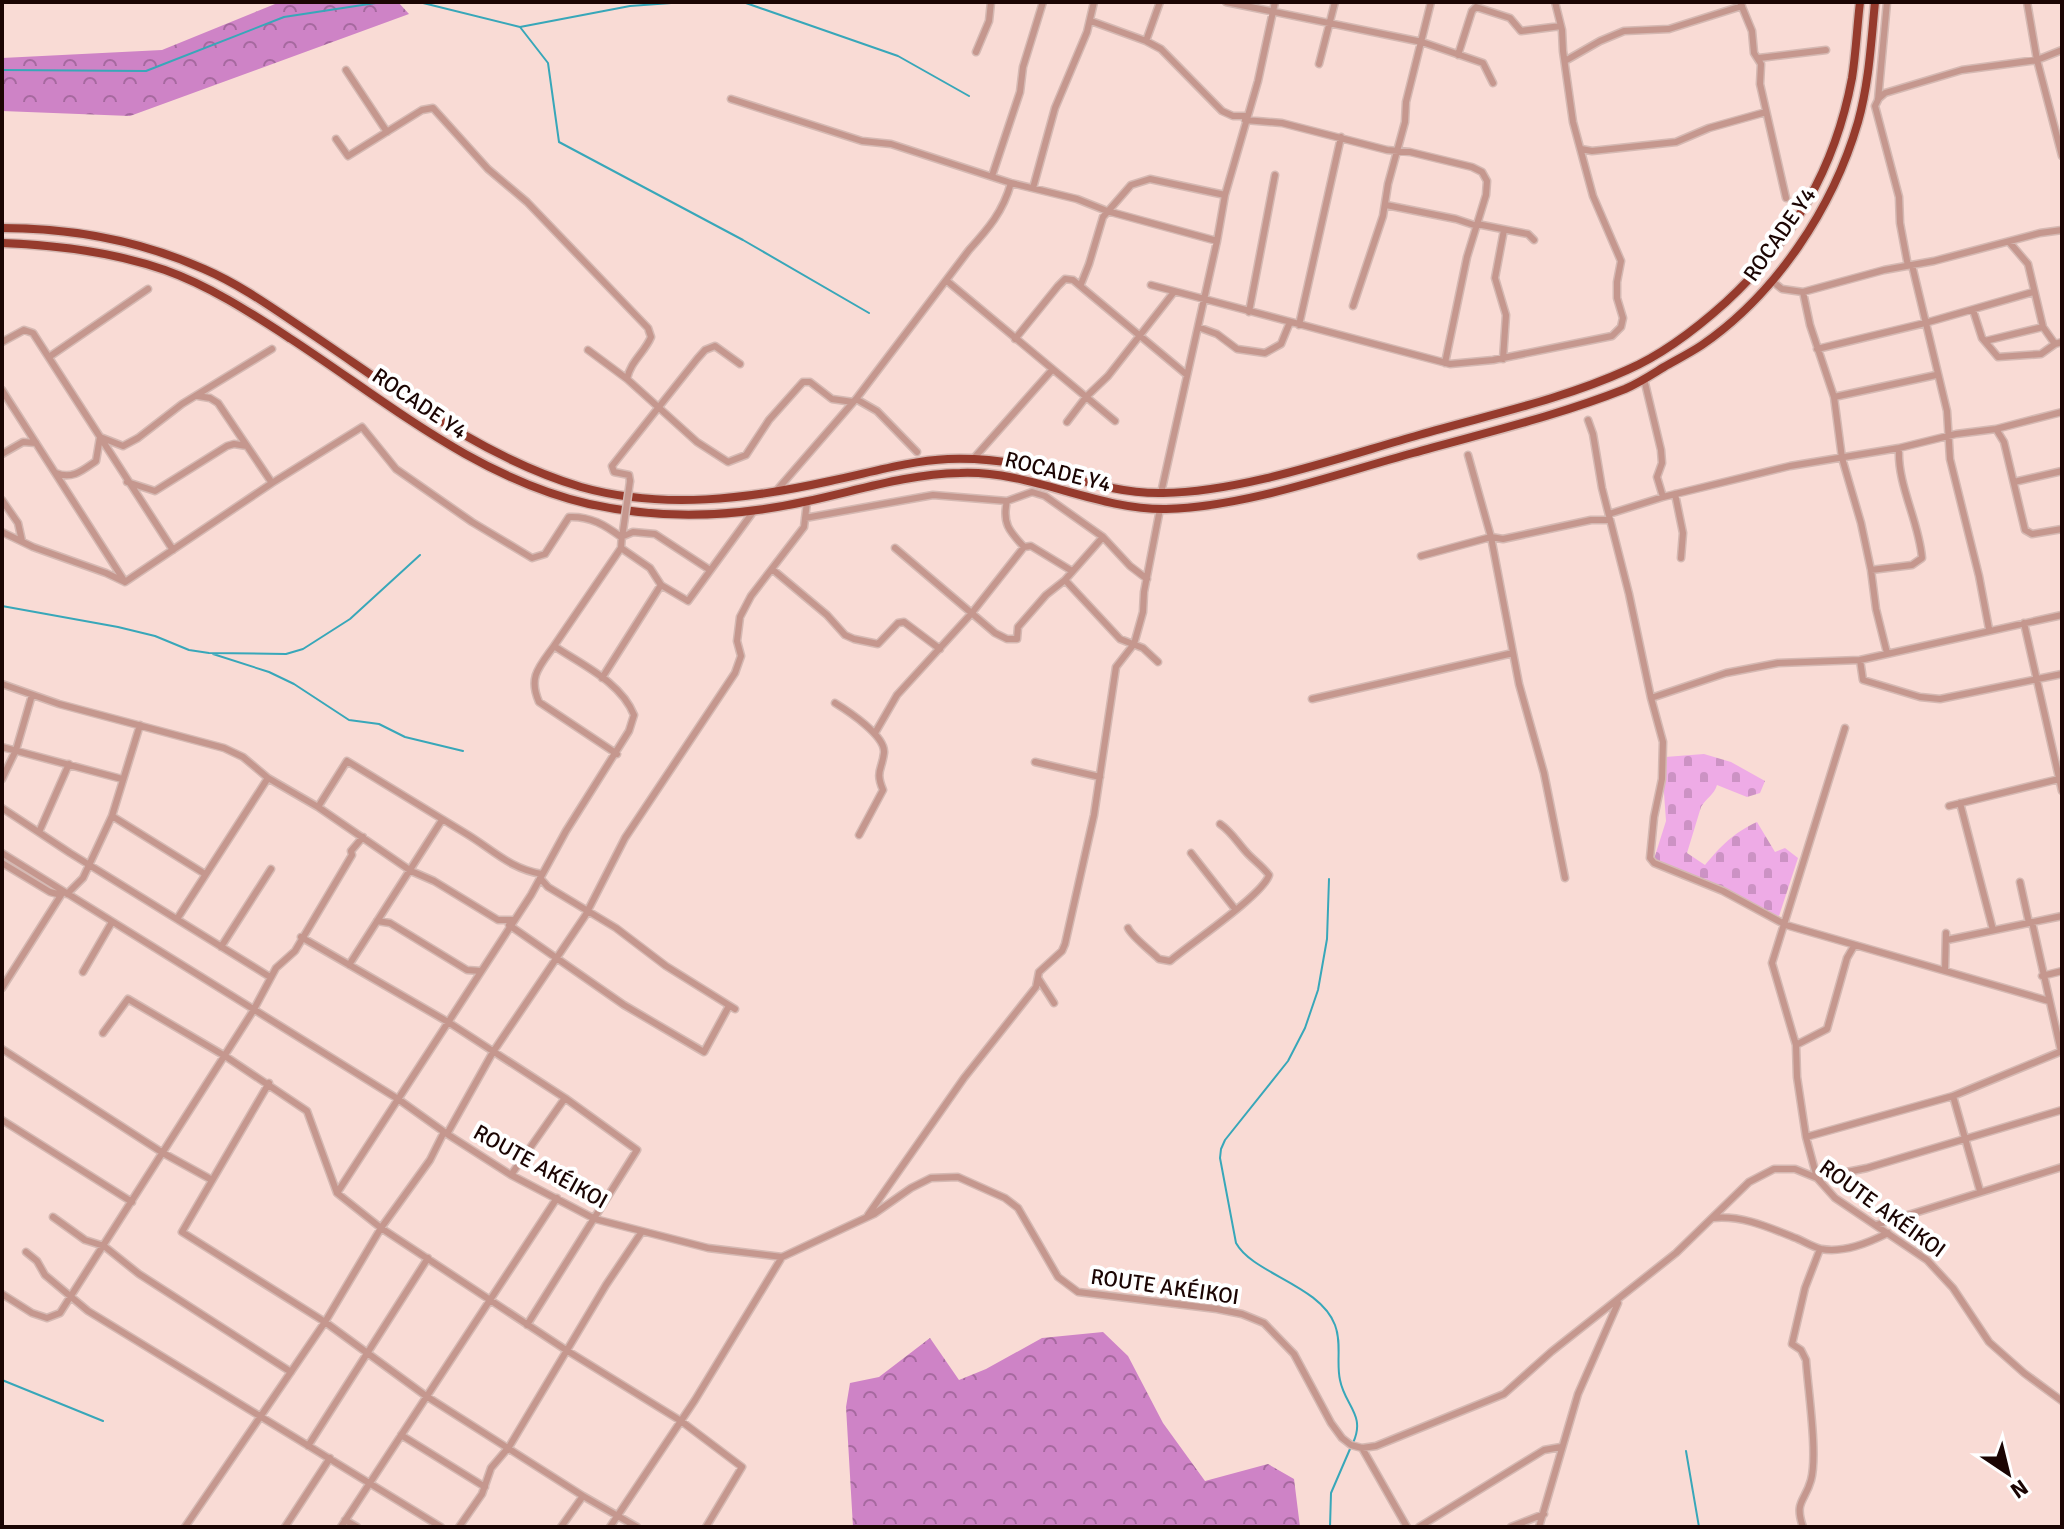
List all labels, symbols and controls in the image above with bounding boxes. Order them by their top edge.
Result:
street label: ROCADE Y4 [1737,182,1822,287]
street label: ROCADE Y4 [367,362,472,445]
street label: ROCADE Y4 [1002,445,1114,498]
street label: ROUTE AKÉIKOI [469,1118,613,1214]
street label: ROUTE AKÉIKOI [1814,1154,1951,1263]
street label: ROUTE AKÉIKOI [1089,1263,1241,1310]
north arrow [1968,1433,2048,1513]
text: N [2005,1474,2033,1504]

